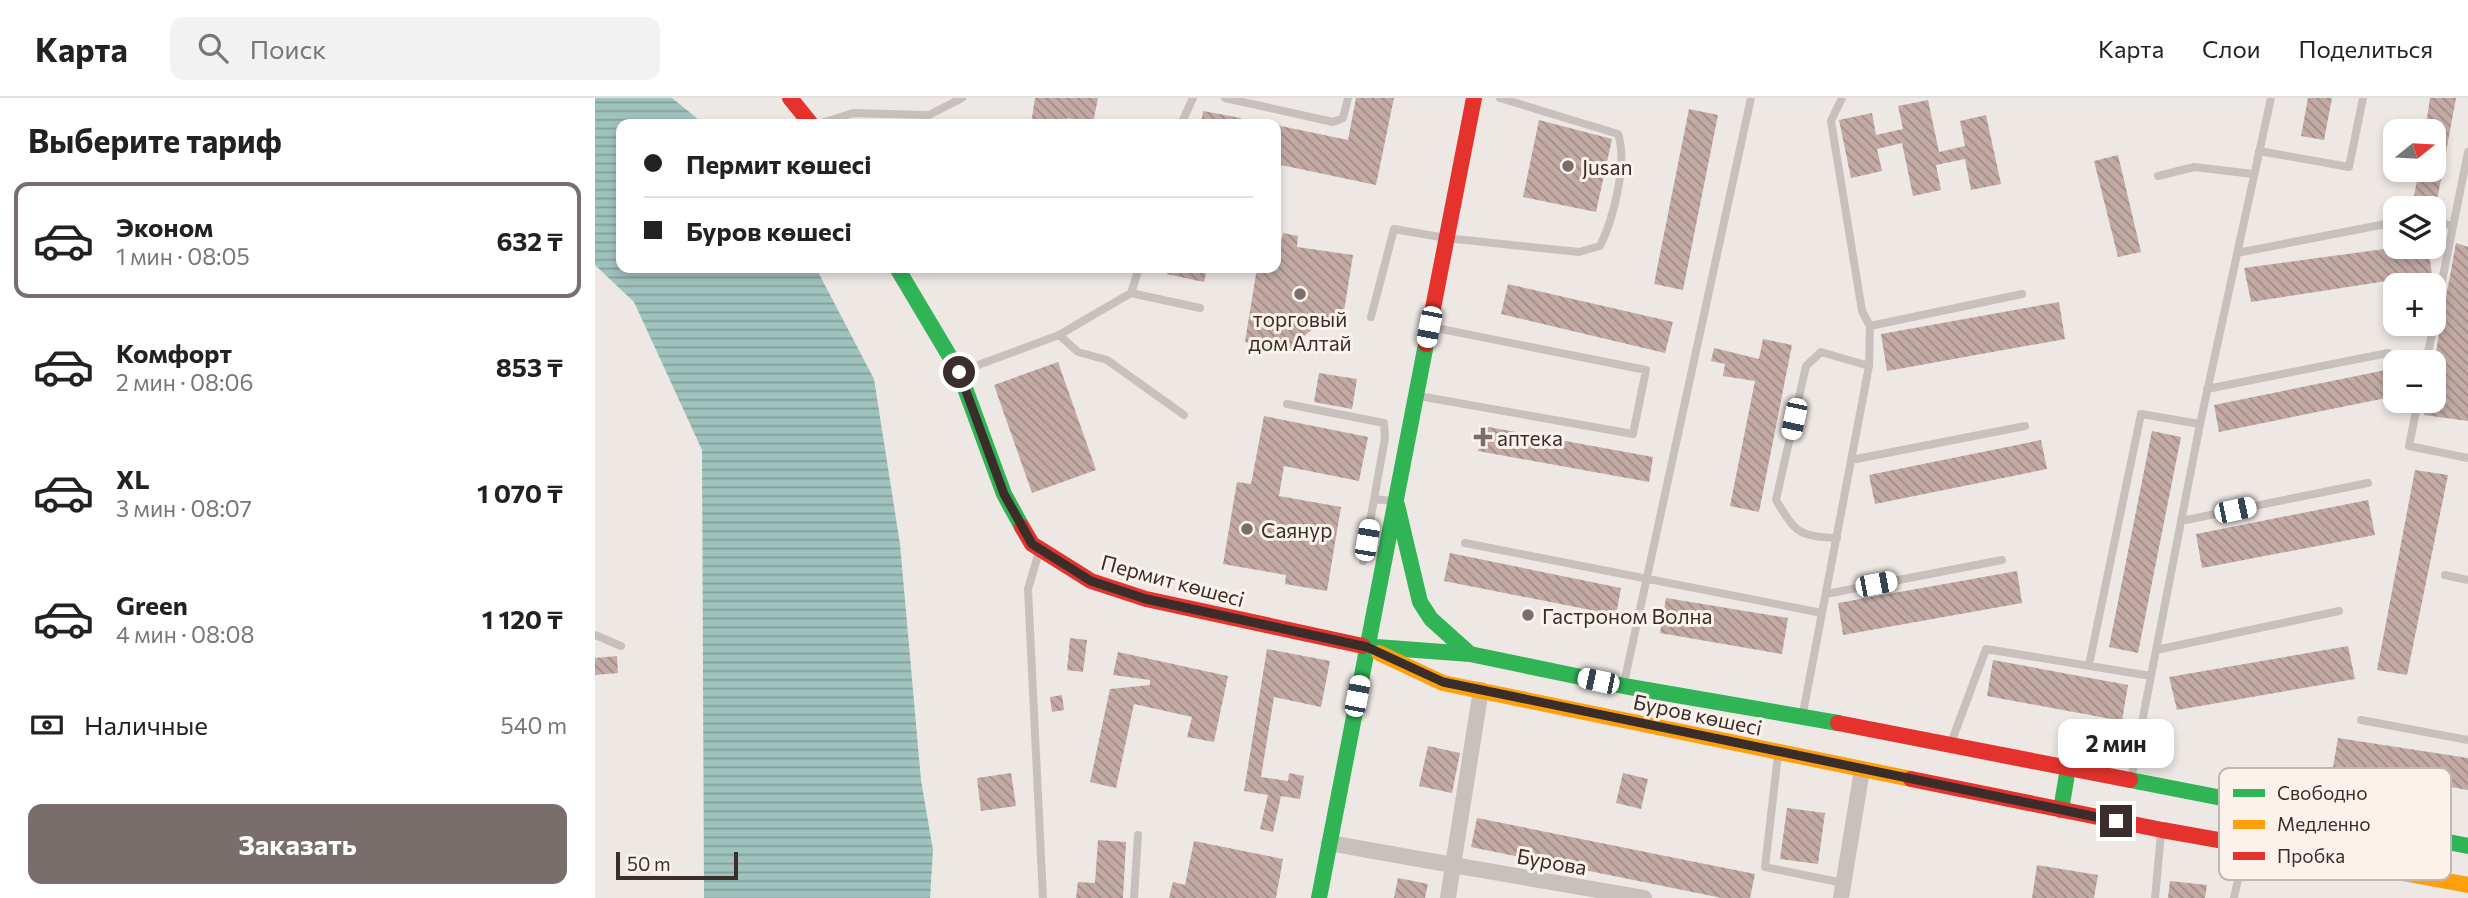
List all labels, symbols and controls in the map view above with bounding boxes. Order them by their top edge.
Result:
search box [170,17,660,80]
text: Карта [35,28,128,69]
icon: search [194,29,232,67]
text: Поиск [250,33,326,64]
text: Карта [2098,34,2164,63]
text: Слои [2202,34,2260,63]
text: Поделиться [2298,34,2433,63]
north arrow [2383,119,2447,182]
map controls [2383,119,2446,413]
text: Выберите тариф [28,120,282,160]
text: Пермит көшесі [686,148,871,179]
place label: Jusan [1582,154,1632,179]
marker: Jusan [1560,158,1576,174]
button: layers [2383,196,2446,259]
icon: car [32,209,95,272]
text: Эконом [116,211,213,242]
text: Буров көшесі [686,215,852,246]
text: 632 ₸ [496,225,563,256]
text: 1 мин · 08:05 [116,242,250,270]
button: + [2383,273,2446,336]
marker: торговый дом Алтай [1292,286,1308,302]
car [1415,304,1444,350]
place label: торговый дом Алтай [1248,306,1352,355]
icon: car [32,335,95,398]
text: Комфорт [116,337,232,368]
button: − [2383,350,2446,413]
text: 853 ₸ [496,351,563,382]
route start [943,356,975,388]
text: 2 мин · 08:06 [116,368,253,396]
car [1780,396,1809,442]
place label: аптека [1497,425,1563,450]
marker: аптека [1475,429,1491,445]
icon: car [32,461,95,524]
text: XL [116,463,150,494]
text: 1 070 ₸ [477,477,563,508]
text: 3 мин · 08:07 [116,494,252,522]
car [2213,495,2258,525]
place label: Саянур [1261,517,1332,542]
car [1354,517,1381,563]
marker: Саянур [1239,521,1255,537]
street label: Пермит көшесі [1099,549,1247,611]
car [1854,570,1899,598]
icon: car [32,587,95,650]
text: Green [116,589,188,620]
text: 1 120 ₸ [482,603,563,634]
place label: Гастроном Волна [1542,603,1712,628]
marker: Гастроном Волна [1520,607,1536,623]
text: 4 мин · 08:08 [116,620,254,648]
car [1576,666,1621,696]
car [1343,673,1372,719]
street label: Буров көшесі [1631,688,1765,740]
icon: cash [28,706,66,744]
text: Наличные [84,709,208,740]
text: 540 m [501,711,567,739]
callout: 2 мин [2058,720,2174,768]
text: 2 мин [2085,729,2147,757]
legend [2219,768,2451,880]
text: Свободно [2277,781,2367,804]
button: Заказать [28,804,567,884]
route end [2100,805,2132,837]
text: Медленно [2277,812,2371,835]
street label: Бурова [1515,843,1589,879]
text: Пробка [2277,844,2345,867]
scale bar [616,849,739,881]
text: 50 m [627,852,671,875]

